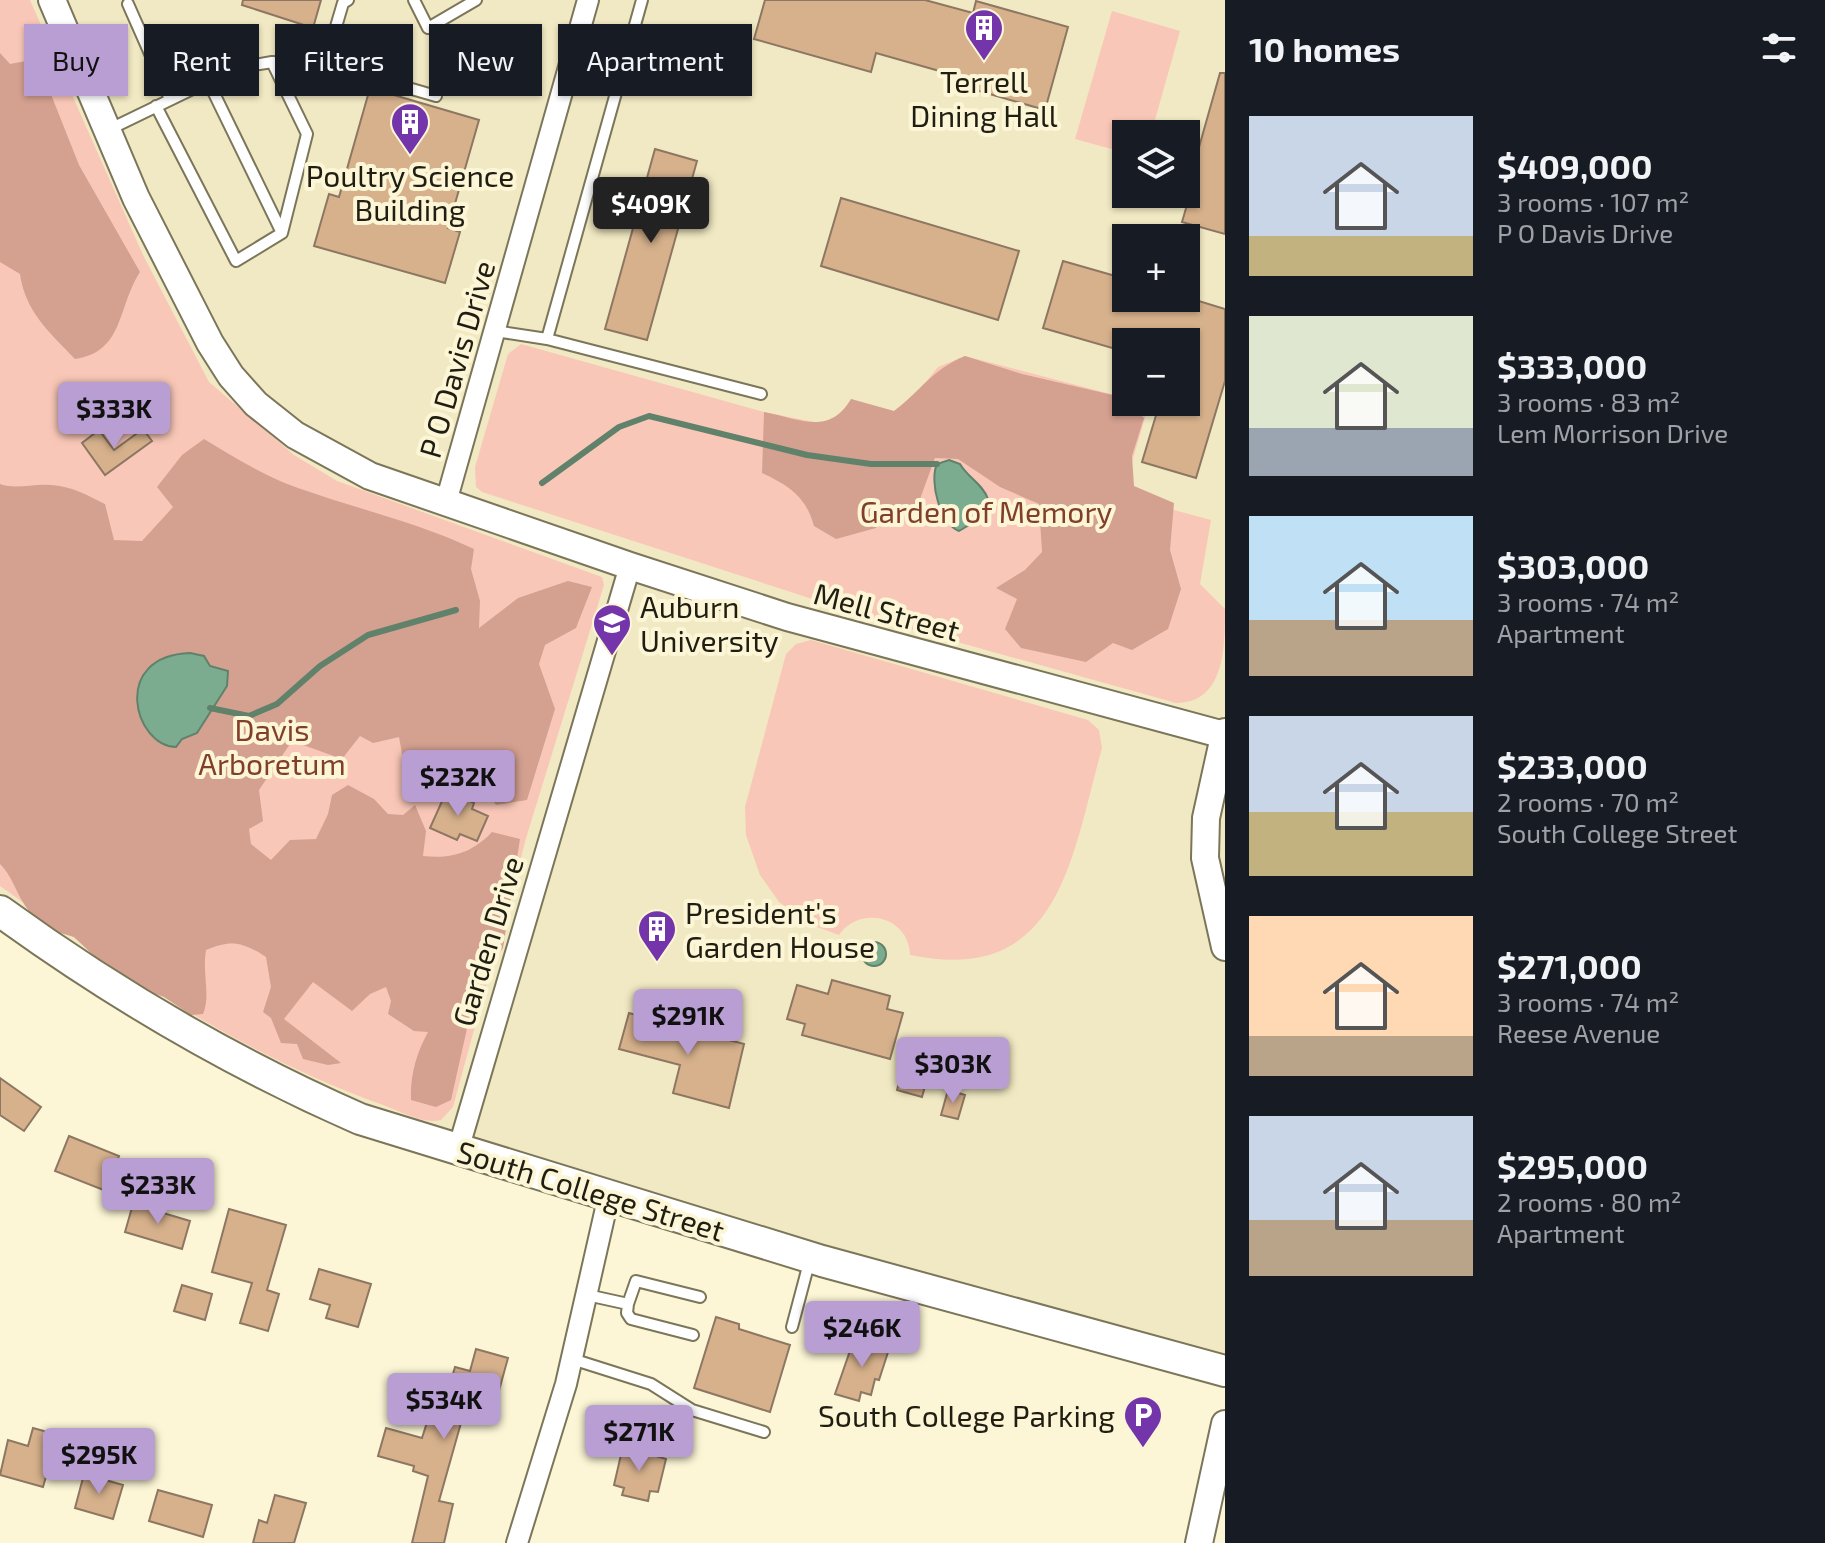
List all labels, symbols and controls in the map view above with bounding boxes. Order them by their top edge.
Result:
building icon: Terrell Dining Hall [963,7,1005,62]
chip: Buy [24,24,128,96]
chip: Rent [144,24,259,96]
chip: Filters [275,24,413,96]
chip: New [429,24,542,96]
chip: Apartment [558,24,752,96]
icon: filters [1757,26,1801,70]
text: 10 homes [1249,28,1400,69]
place label: Terrell Dining Hall [910,63,1058,133]
building icon: Poultry Science Building [389,101,431,156]
map controls [1112,120,1200,416]
button: layers [1112,120,1200,208]
text: $409,000 [1497,145,1652,186]
icon: home [1313,148,1409,244]
place label: Poultry Science Building [306,157,514,227]
pin: $409K [595,177,707,245]
text: 3 rooms · 107 m² [1497,186,1689,217]
text: $409K [611,187,691,218]
text: P O Davis Drive [1497,217,1673,248]
button: + [1112,224,1200,312]
street label: P O Davis Drive [411,256,501,462]
button: − [1112,328,1200,416]
text: $333,000 [1497,345,1647,386]
icon: home [1313,348,1409,444]
pin: $333K [58,382,170,450]
text: 3 rooms · 83 m² [1497,386,1680,417]
text: $333K [76,392,152,423]
text: Lem Morrison Drive [1497,417,1728,448]
park label: Garden of Memory [860,493,1112,529]
text: $303,000 [1497,545,1649,586]
icon: home [1313,548,1409,644]
street label: Mell Street [810,574,964,648]
text: 3 rooms · 74 m² [1497,586,1679,617]
place label: Auburn University [640,588,779,658]
school or university icon: Auburn University [591,602,633,657]
text: Apartment [1497,617,1625,648]
park label: Davis Arboretum [198,711,346,781]
text: $233,000 [1497,745,1648,786]
icon: home [1313,748,1409,844]
pin: $232K [402,750,514,818]
text: $232K [420,760,496,791]
text: 2 rooms · 70 m² [1497,786,1679,817]
text: South College Street [1497,817,1737,848]
street label: Garden Drive [444,852,530,1030]
place label: President's Garden House [685,894,875,964]
building icon: President's Garden House [636,908,678,963]
text: $271,000 [1497,945,1642,986]
icon: home [1313,948,1409,1044]
text: 3 rooms · 74 m² [1497,986,1679,1017]
pin: $291K [632,989,744,1057]
text: $291K [651,999,725,1030]
text: Reese Avenue [1497,1017,1660,1048]
pin: $303K [897,1037,1009,1105]
text: $303K [914,1047,992,1078]
street label: South College Street [453,1132,729,1248]
text: $295,000 [1497,1145,1648,1186]
icon: home [1313,1148,1409,1244]
pin: $233K [102,1158,214,1226]
text: $233K [120,1168,196,1199]
text: 2 rooms · 80 m² [1497,1186,1682,1217]
text: Apartment [1497,1217,1625,1248]
pin: $246K [806,1301,918,1369]
text: $246K [823,1311,901,1342]
pin: $534K [388,1373,500,1441]
text: $534K [405,1383,483,1414]
parking icon: South College Parking [1122,1394,1164,1449]
place label: South College Parking [818,1397,1115,1433]
pin: $271K [583,1405,695,1473]
text: $271K [603,1415,675,1446]
pin: $295K [43,1428,155,1496]
text: $295K [61,1438,137,1469]

